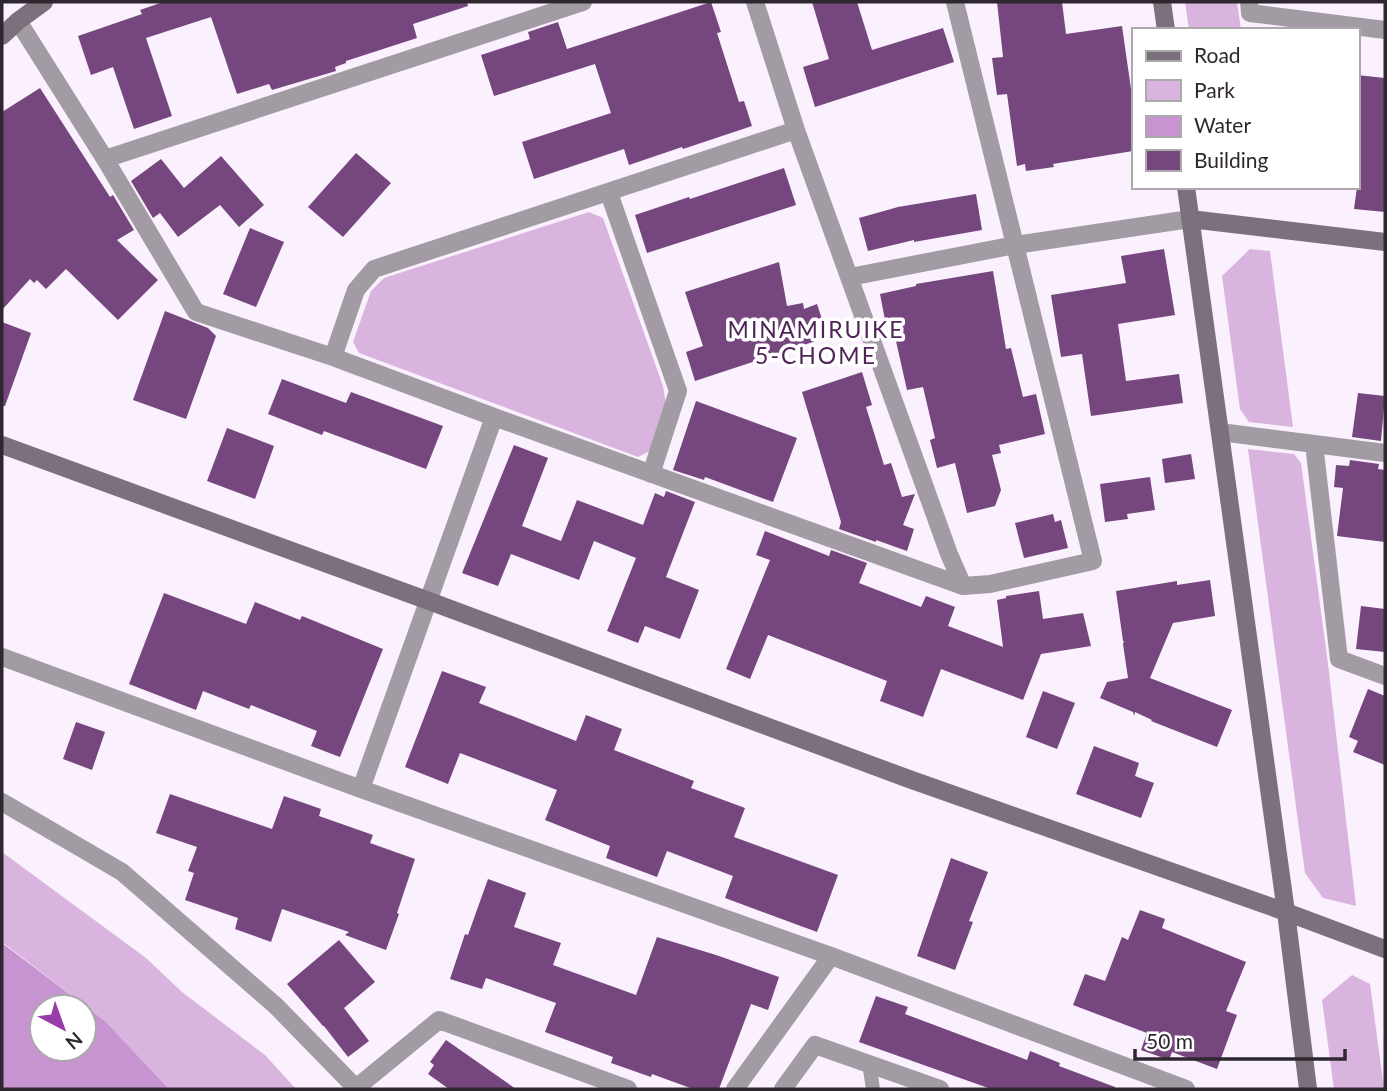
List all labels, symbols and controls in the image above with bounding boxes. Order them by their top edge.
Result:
legend [1132,28,1359,189]
text: Road [1194,42,1241,67]
text: Park [1194,77,1235,102]
text: Water [1194,112,1251,137]
text: Building [1194,147,1269,172]
district label: MINAMIRUIKE 5-CHOME [728,315,904,369]
north arrow [28,993,98,1063]
scale bar [1135,1018,1345,1062]
text: N [61,1028,88,1055]
text: 50 m [1146,1028,1193,1053]

